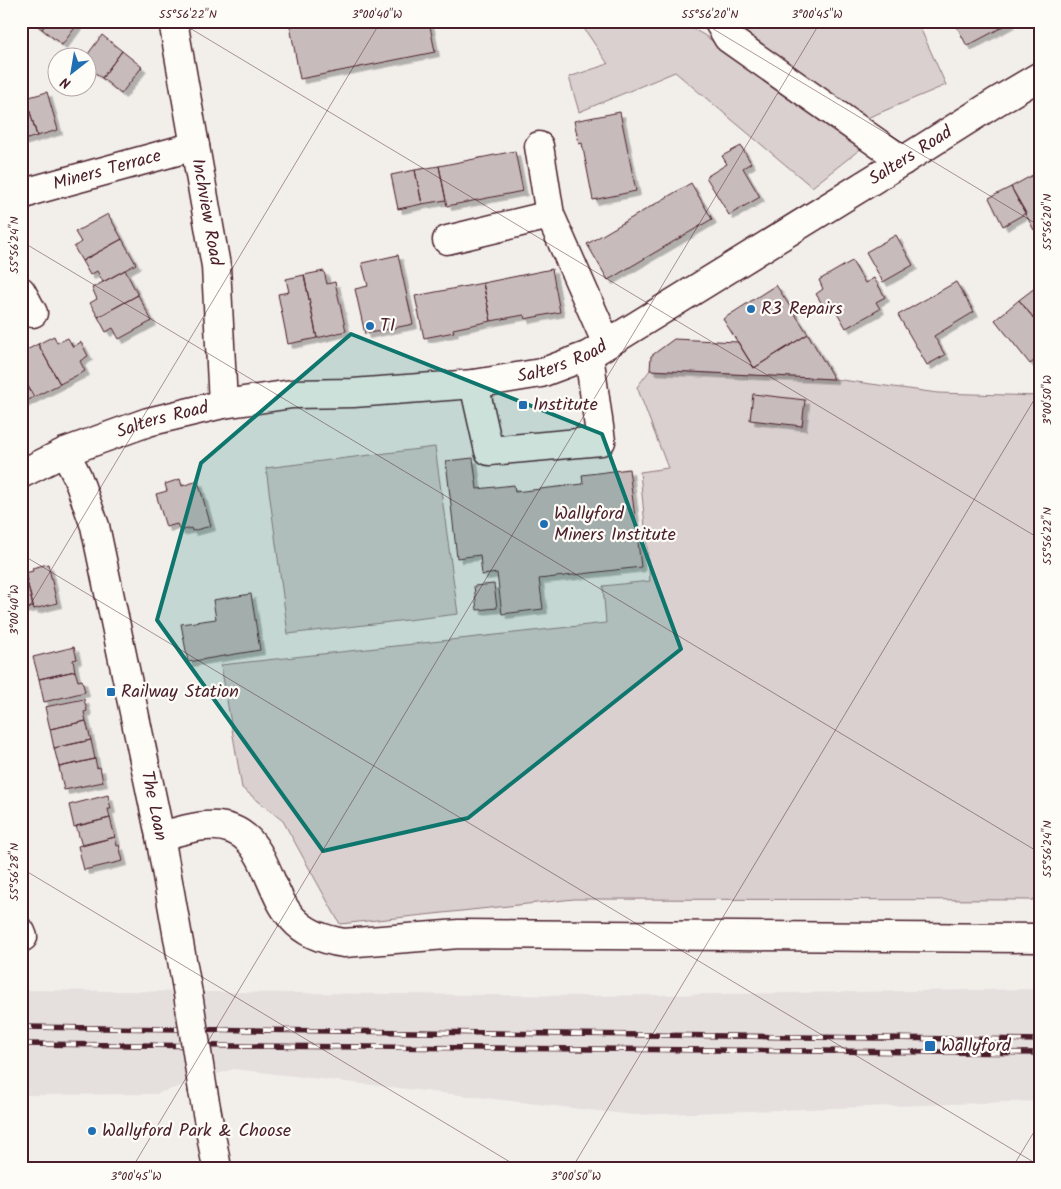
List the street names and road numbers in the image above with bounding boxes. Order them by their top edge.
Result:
street label: Salters Road [863,118,959,193]
street label: Miners Terrace [50,141,165,199]
street label: Inchview Road [183,156,230,269]
street label: Salters Road [515,332,614,391]
street label: Salters Road [112,393,212,447]
street label: The Loan [132,768,175,843]

